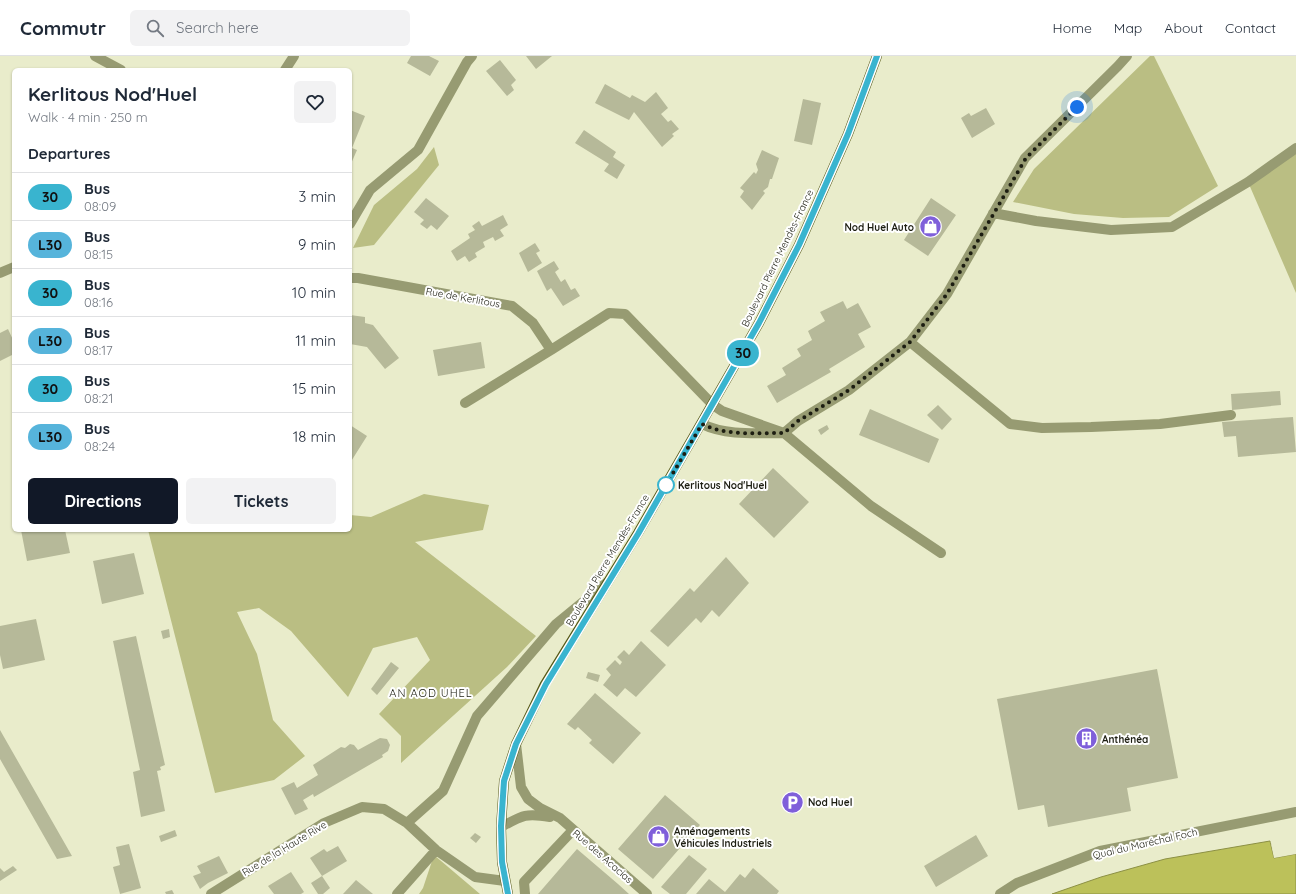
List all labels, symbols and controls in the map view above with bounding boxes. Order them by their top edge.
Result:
search box [130,10,410,46]
text: Commutr [20,16,106,40]
icon: search [144,17,166,39]
text: Search here [176,18,259,37]
text: Home [1053,19,1092,37]
text: Map [1114,19,1142,37]
text: About [1164,19,1203,37]
text: Contact [1225,19,1276,37]
button: heart [294,81,336,123]
text: Kerlitous Nod'Huel [28,82,197,106]
your location [1067,97,1087,117]
text: Walk · 4 min · 250 m [28,109,148,125]
text: Departures [28,144,110,163]
text: Bus [84,179,110,198]
text: 3 min [298,187,336,206]
street label: Boulevard Pierre Mendès-France [738,187,817,329]
text: 30 [42,188,58,206]
text: 08:09 [84,198,116,214]
shop icon: Nod Huel Auto [917,214,943,240]
place label: Nod Huel Auto [844,221,914,234]
text: Bus [84,227,110,246]
text: 9 min [298,235,336,254]
text: L30 [38,236,62,254]
text: 08:15 [84,246,113,262]
text: Bus [84,275,110,294]
text: 10 min [292,283,336,302]
text: 30 [42,284,58,302]
street label: Rue de Kerlitous [425,285,501,310]
text: 08:16 [84,294,113,310]
text: Bus [84,323,110,342]
text: 11 min [295,331,336,350]
text: L30 [38,332,62,350]
line badge: 30 [725,340,761,366]
text: 08:17 [84,342,113,358]
text: 30 [735,344,751,362]
text: Bus [84,371,110,390]
text: 15 min [293,379,336,398]
text: 30 [42,380,58,398]
text: 08:21 [84,390,113,406]
text: Bus [84,419,110,438]
text: 18 min [293,427,336,446]
text: L30 [38,428,62,446]
text: 08:24 [84,438,115,454]
marker: Kerlitous Nod'Huel [657,476,675,494]
button: Directions [28,478,178,524]
button: Tickets [186,478,336,524]
place label: Kerlitous Nod'Huel [678,479,767,492]
street label: Boulevard Pierre Mendès-France [563,492,652,628]
district label: AN AOD UHEL [389,686,473,700]
building icon: Anthénéa [1074,726,1100,752]
place label: Anthénéa [1102,733,1148,746]
parking icon: Nod Huel [780,789,806,815]
place label: Nod Huel [808,796,852,809]
street label: Rue de la Haute Rive [240,818,329,879]
shop icon: Aménagements Véhicules Industriels [646,824,672,850]
place label: Aménagements Véhicules Industriels [674,825,772,850]
street label: Quai du Maréchal Foch [1092,825,1199,862]
street label: Rue des Acacias [570,827,636,886]

